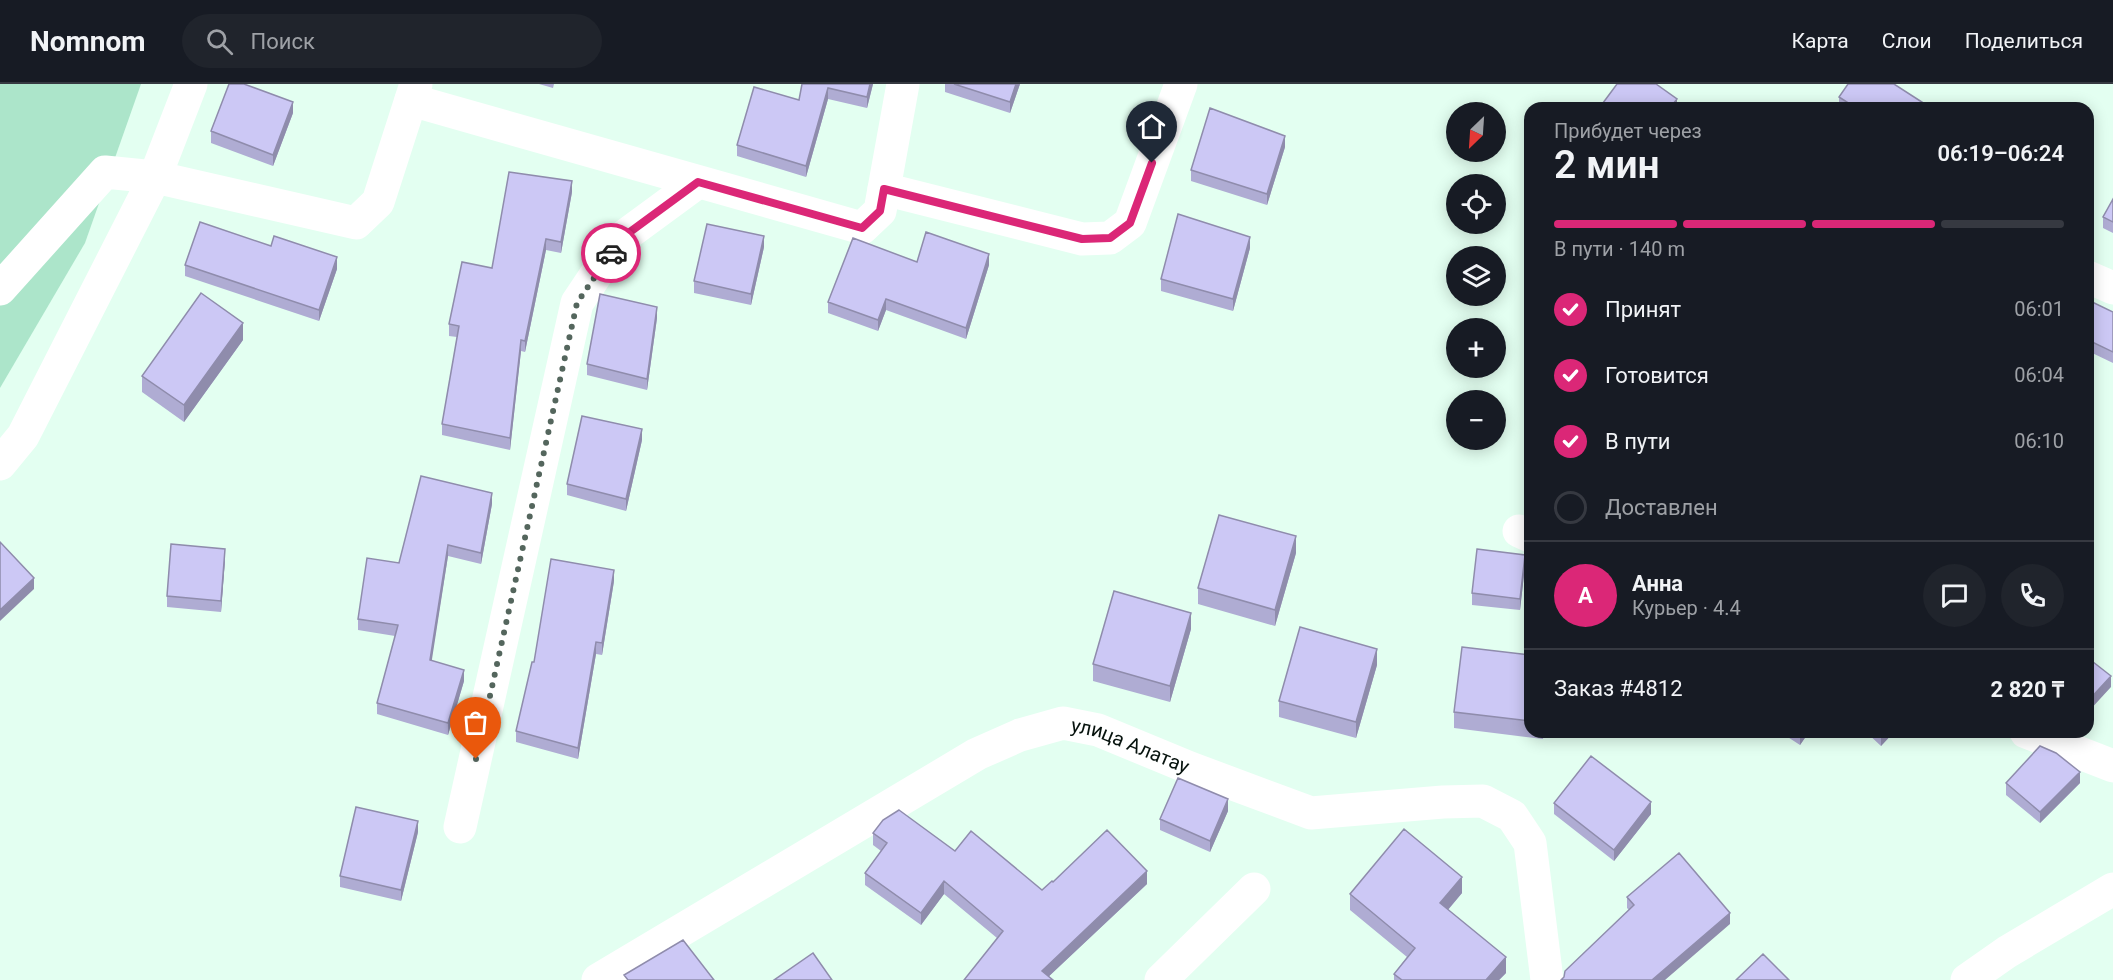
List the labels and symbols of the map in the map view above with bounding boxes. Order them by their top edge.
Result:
pin [1126,101,1177,163]
north arrow [1446,102,1506,162]
courier [581,223,641,283]
pin [450,697,501,759]
street label: улица Алатау [1069,713,1194,779]

